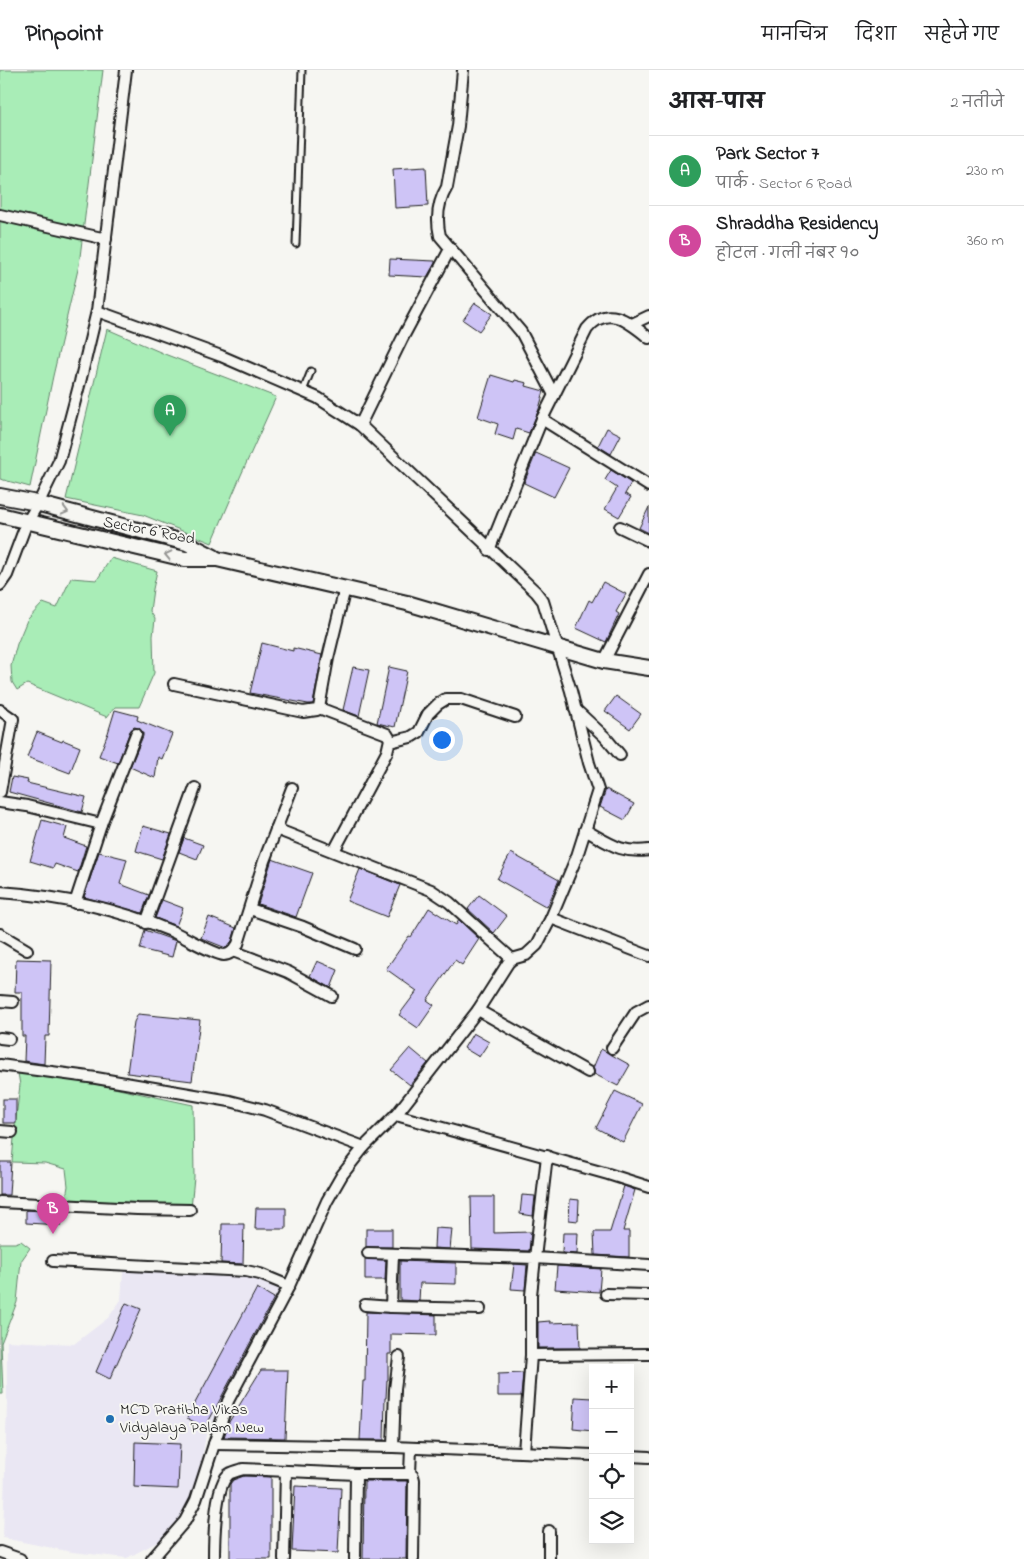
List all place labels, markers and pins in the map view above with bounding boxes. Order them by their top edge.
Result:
pin: A [154,395,186,436]
pin: B [37,1193,69,1234]
place label: MCD Pratibha Vikas Vidyalaya Palam New [119,1398,264,1440]
marker: MCD Pratibha Vikas Vidyalaya Palam New [104,1413,116,1425]

